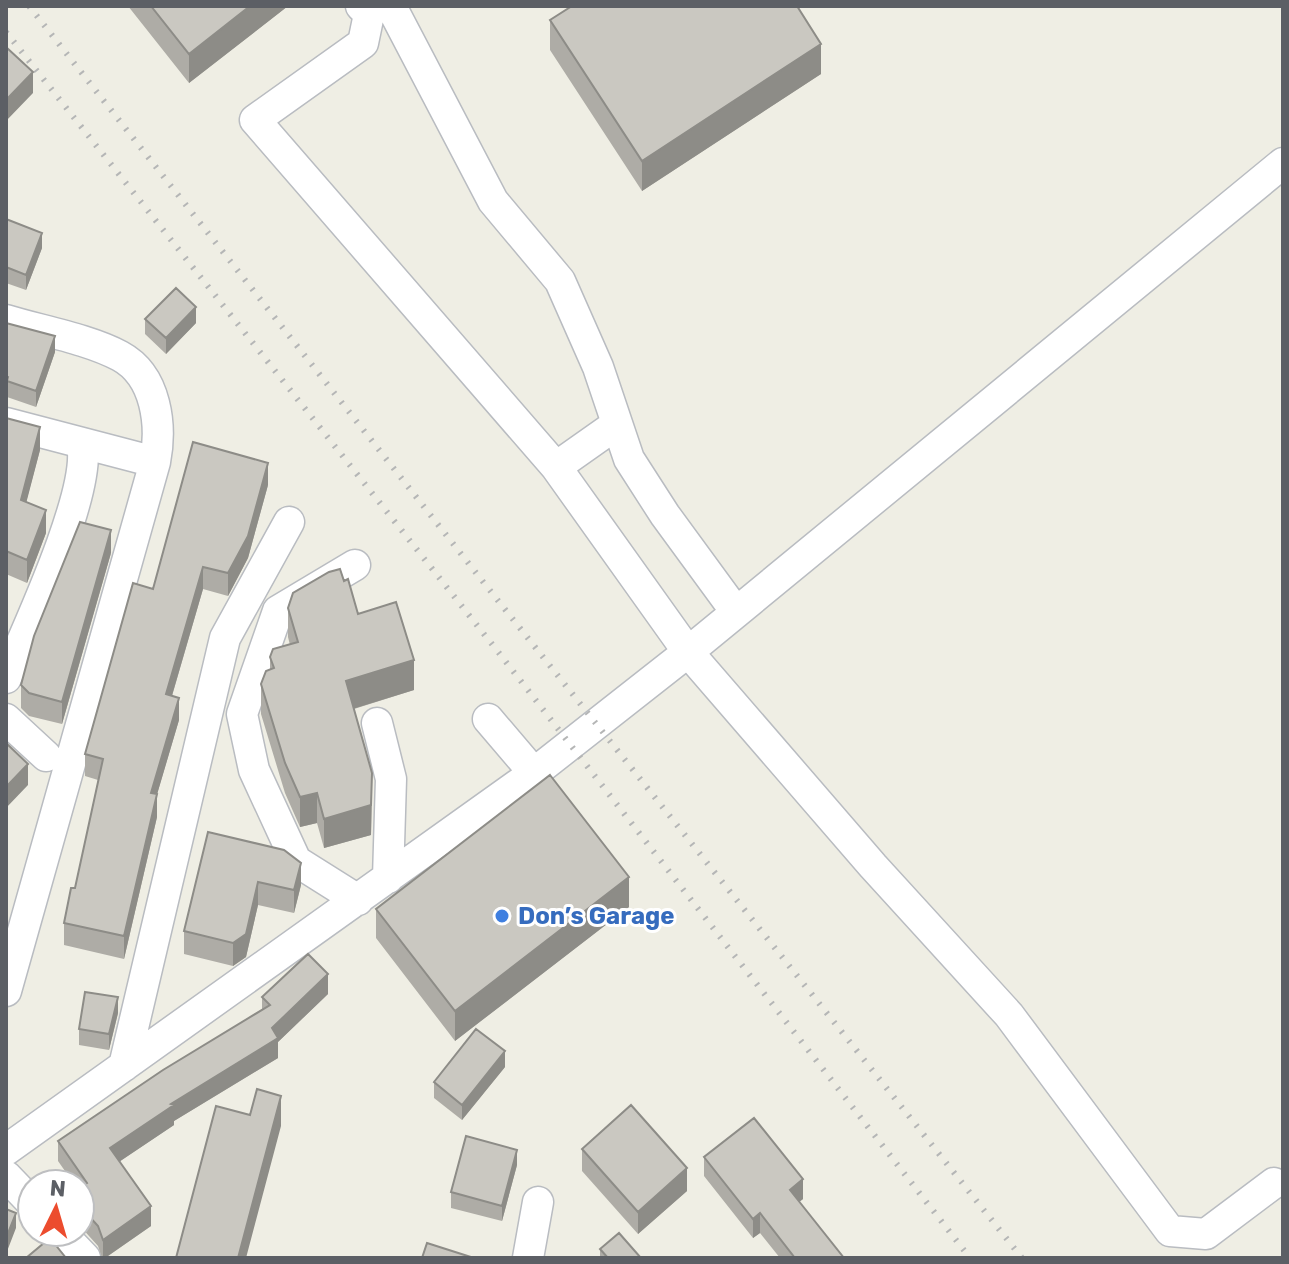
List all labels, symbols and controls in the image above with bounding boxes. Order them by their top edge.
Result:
place label: Don’s Garage [518,902,675,930]
marker: Don’s Garage [493,907,511,925]
north arrow [16,1168,96,1248]
text: N [49,1174,67,1203]

